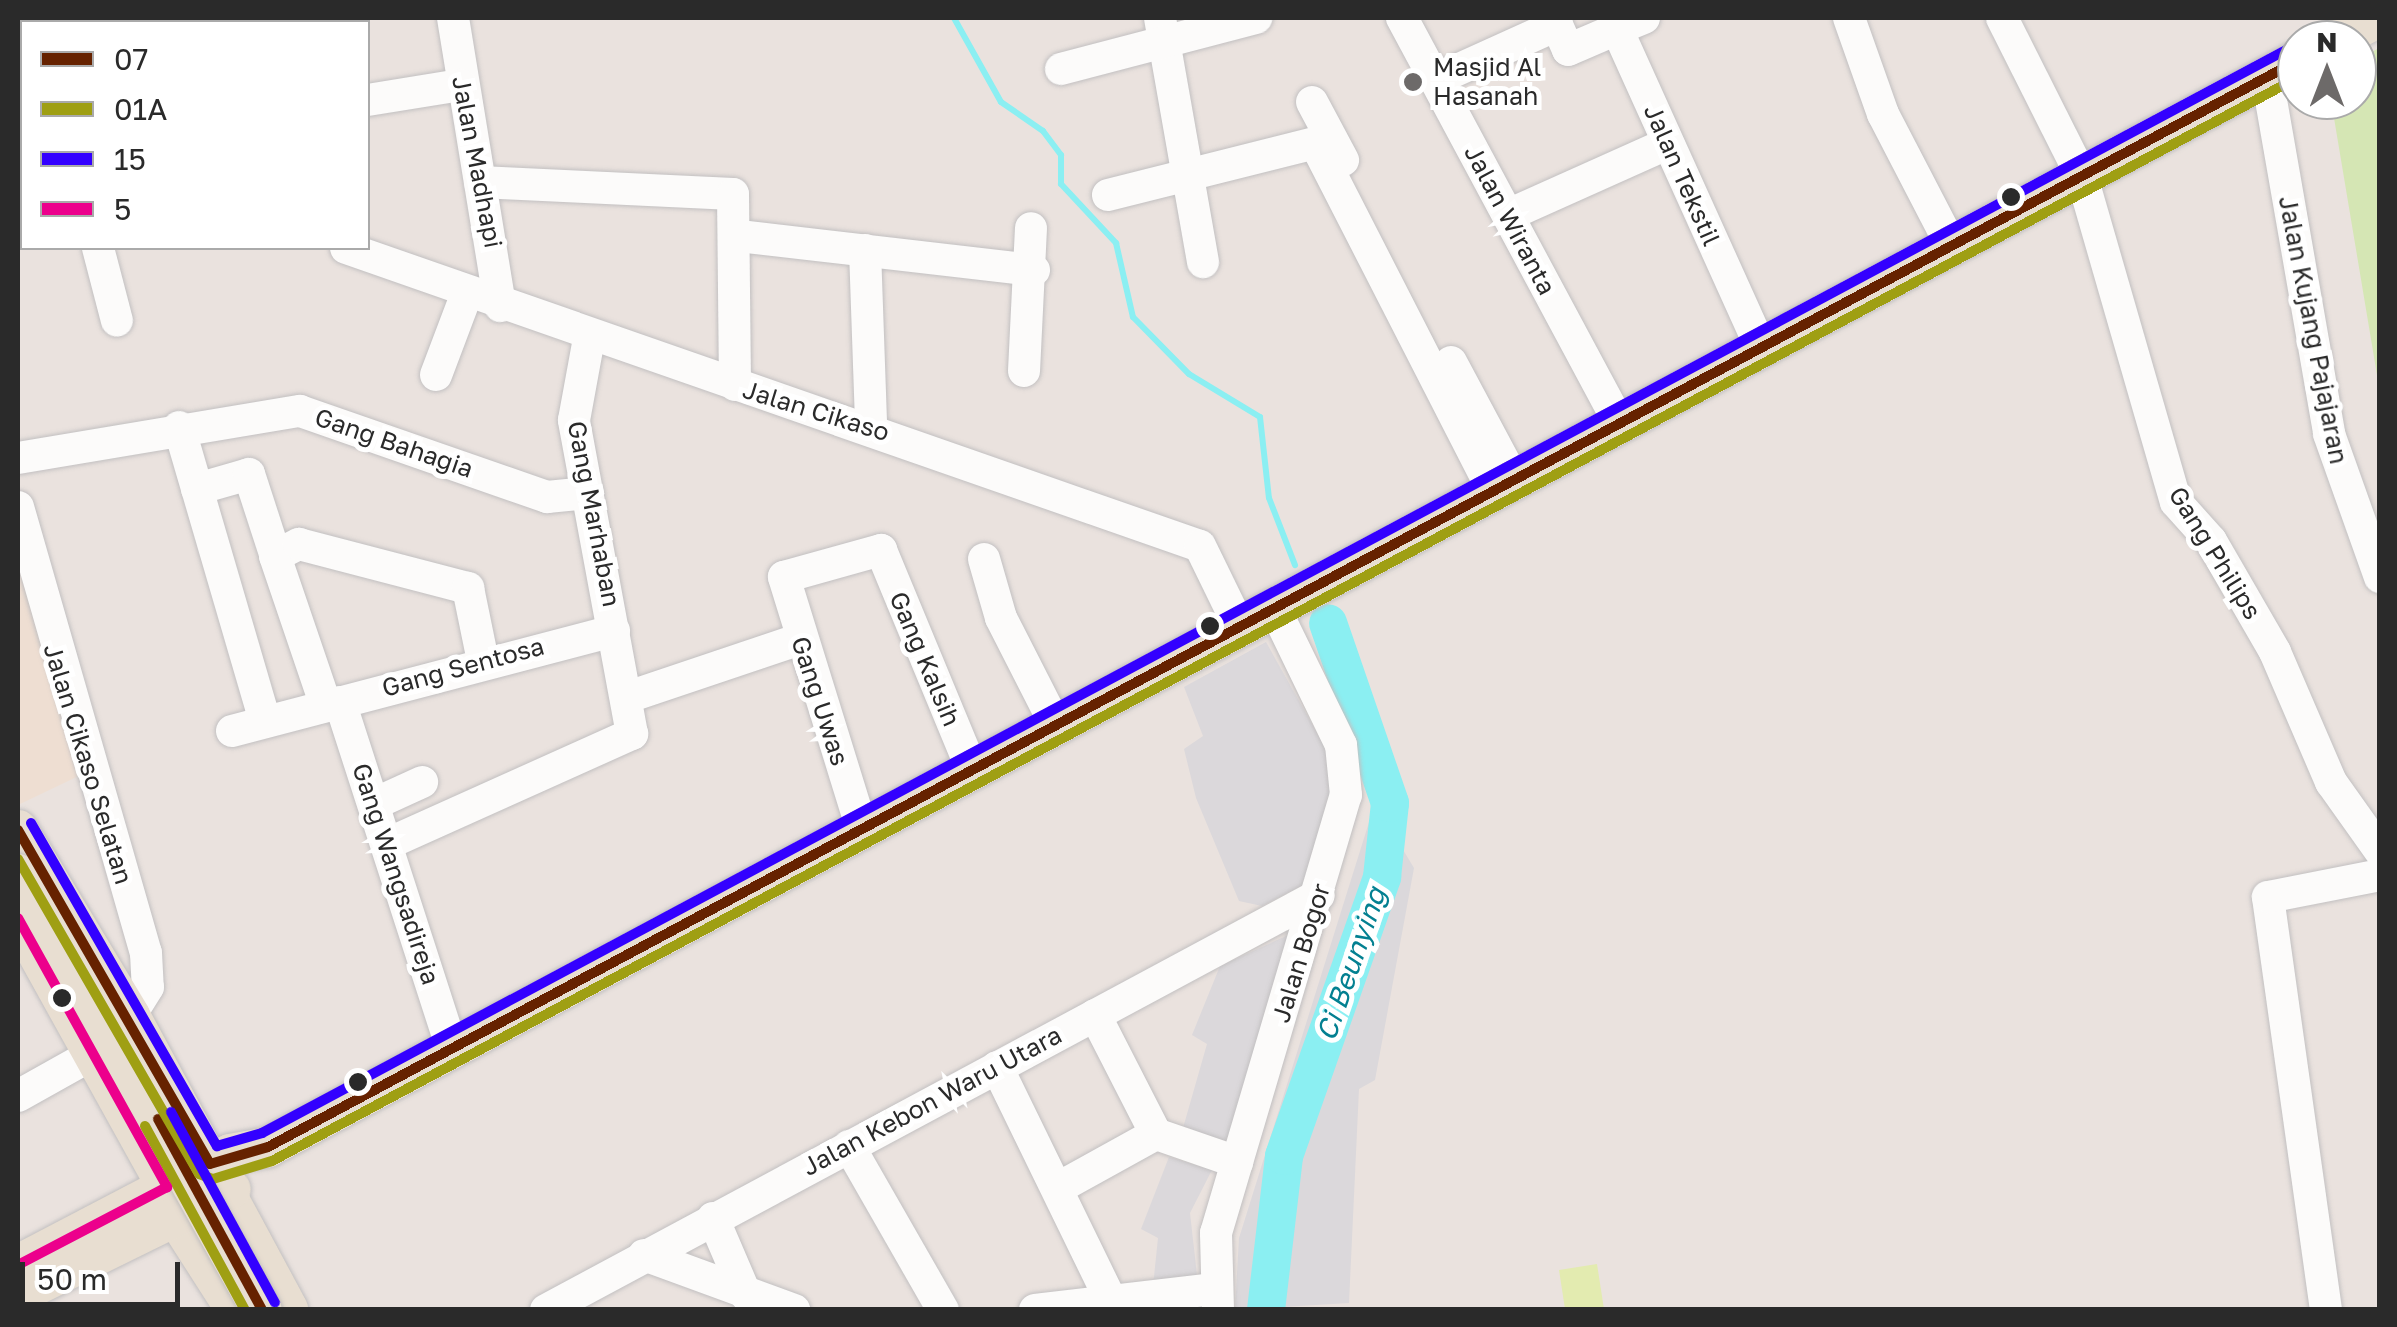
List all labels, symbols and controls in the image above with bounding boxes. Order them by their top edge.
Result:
legend [20,20,370,250]
north arrow [2277,20,2377,120]
text: N [2316,25,2338,58]
text: 07 [114,41,149,77]
place label: Masjid Al Hasanah [1433,53,1541,112]
marker: Masjid Al Hasanah [1402,71,1424,93]
street label: Jalan Madhapi [446,74,508,250]
text: 01A [114,91,167,127]
street label: Jalan Tekstil [1637,100,1727,250]
street label: Jalan Wiranta [1458,140,1562,300]
text: 15 [114,141,146,177]
unlabelled marker [2001,187,2021,207]
text: 5 [114,191,131,227]
street label: Jalan Kujang Pajajaran [2272,193,2354,467]
street label: Jalan Cikaso [739,374,893,448]
street label: Gang Bahagia [311,402,477,484]
street label: Gang Marhaban [561,419,627,609]
street label: Gang Philips [2162,481,2268,625]
street label: Gang Kalsih [883,587,967,731]
unlabelled marker [1200,616,1220,636]
street label: Gang Sentosa [379,631,547,703]
street label: Gang Uwas [785,633,855,769]
street label: Jalan Cikaso Selatan [37,640,139,888]
street label: Gang Wangsadireja [346,760,446,988]
street label: Jalan Bogor [1266,880,1336,1026]
water label: Ci Beunying [1309,883,1393,1045]
unlabelled marker [52,988,72,1008]
street label: Jalan Kebon Waru Utara [797,1020,1067,1182]
unlabelled marker [348,1072,368,1092]
scale bar [25,1242,185,1304]
text: 50 m [37,1261,107,1297]

